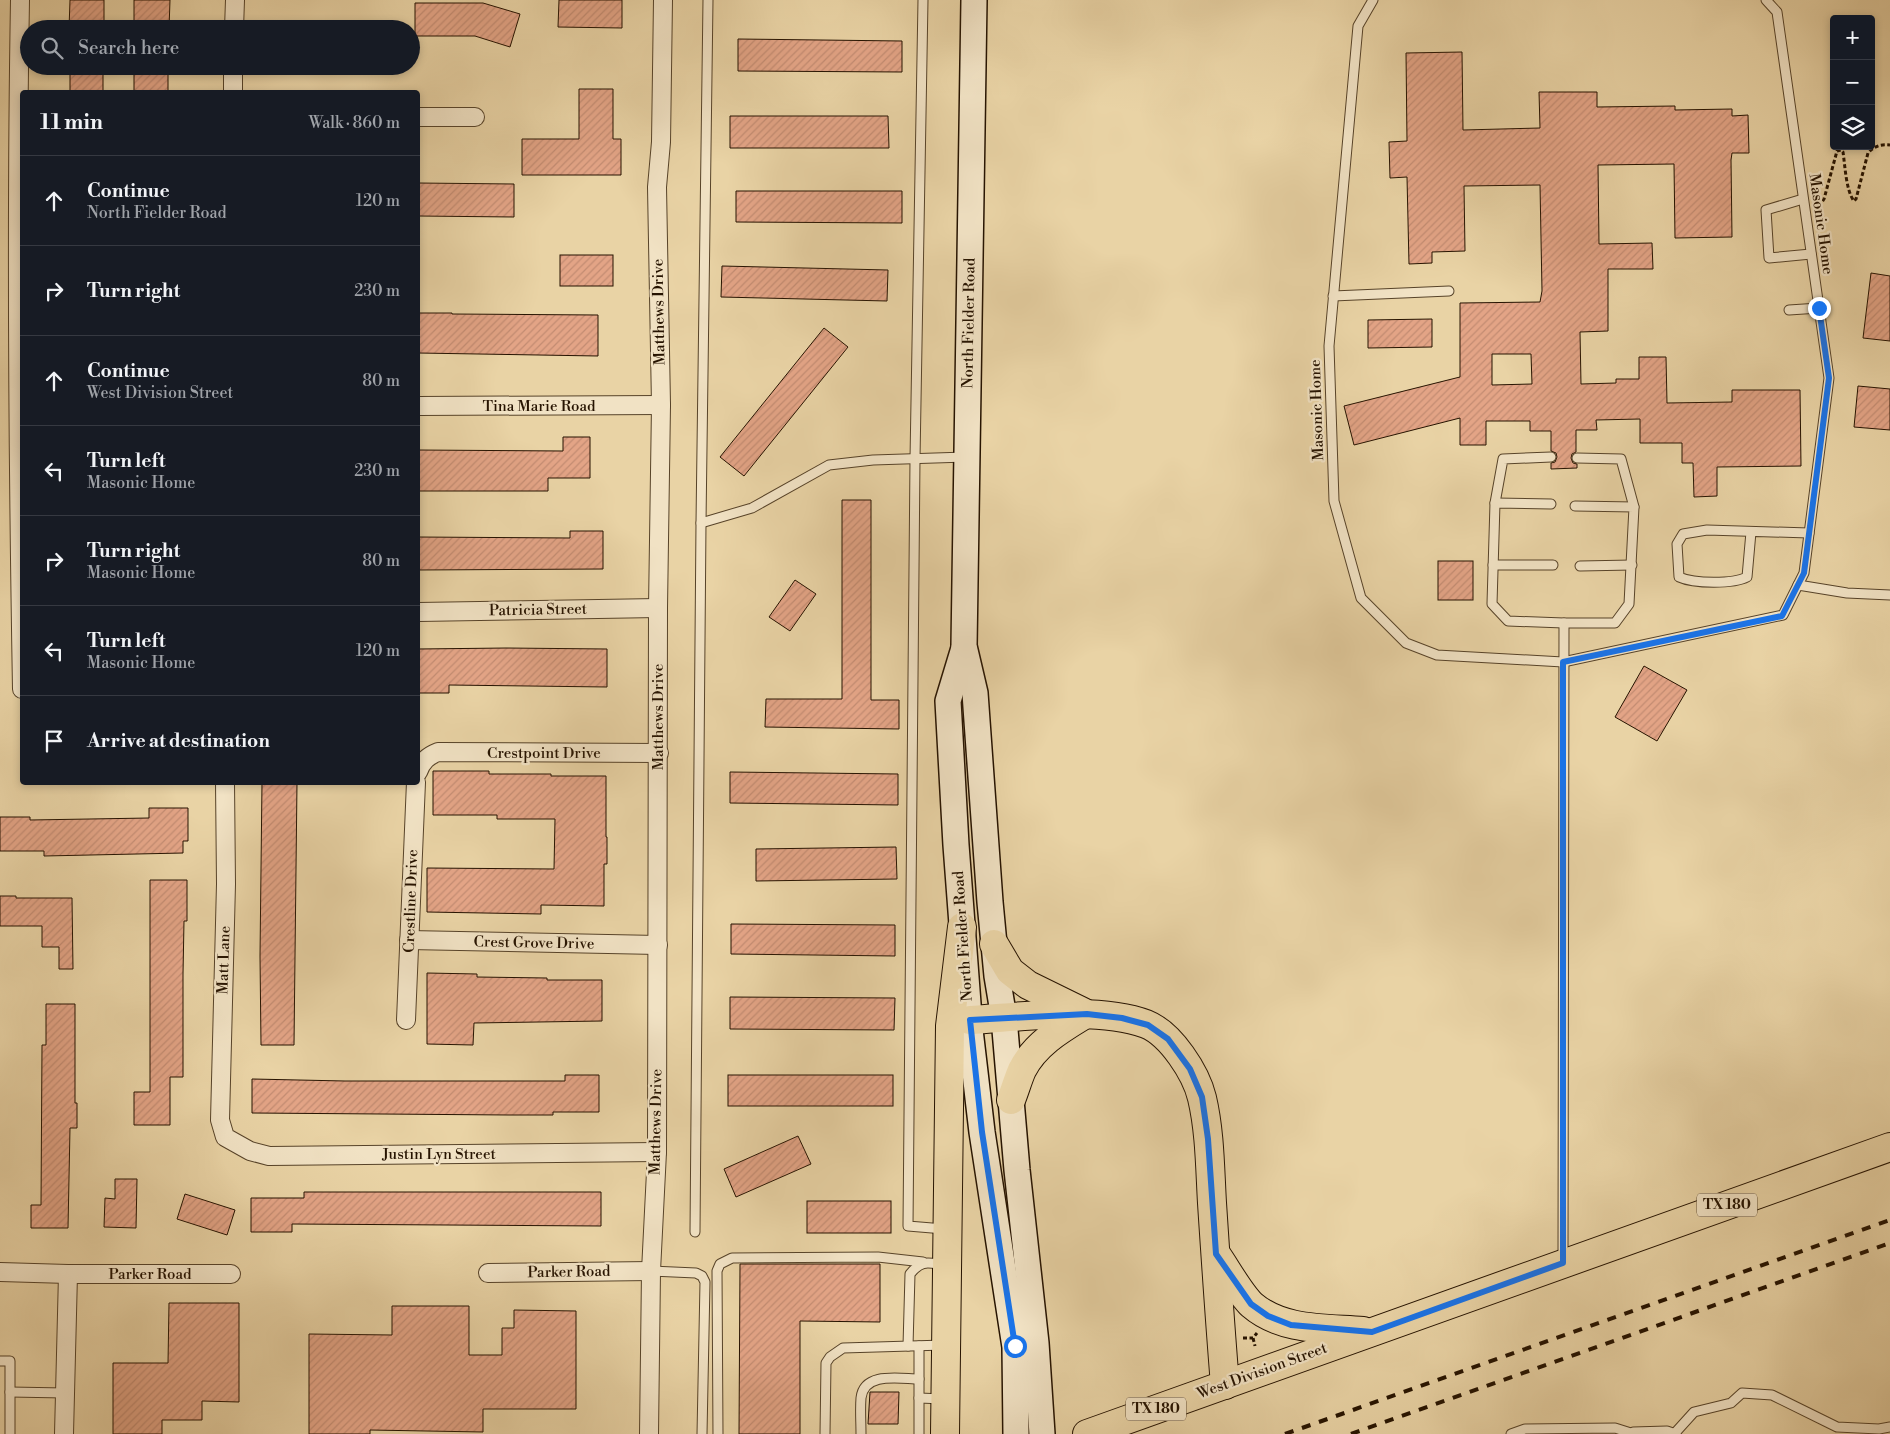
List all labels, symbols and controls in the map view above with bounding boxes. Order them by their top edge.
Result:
map controls [1830,15,1875,150]
button: + [1830,15,1875,60]
search box [20,20,420,75]
icon: search [38,34,66,62]
text: Search here [78,36,179,60]
button: − [1830,60,1875,105]
button: layers [1830,105,1875,150]
text: 11 min [40,110,103,136]
text: Walk · 860 m [309,113,400,133]
street label: Masonic Home [1805,172,1837,276]
text: Continue [87,179,170,203]
icon: ahead [40,187,68,215]
text: 120 m [356,191,400,211]
text: North Fielder Road [87,203,227,223]
street label: North Fielder Road [958,257,980,389]
street label: Matthews Drive [649,259,669,365]
icon: right [40,277,68,305]
text: Turn right [87,279,180,303]
text: 230 m [354,281,400,301]
route end [1808,297,1831,320]
text: Continue [87,359,170,383]
street label: Masonic Home [1306,359,1328,461]
icon: ahead [40,367,68,395]
text: 80 m [362,371,400,391]
text: West Division Street [87,383,233,403]
street label: Tina Marie Road [482,397,596,416]
text: Turn left [87,449,166,473]
icon: left [40,457,68,485]
text: 230 m [354,461,400,481]
text: Masonic Home [87,473,195,493]
text: Turn right [87,539,180,563]
icon: right [40,547,68,575]
text: 80 m [362,551,400,571]
text: Masonic Home [87,563,195,583]
street label: Patricia Street [489,600,588,620]
text: Turn left [87,629,166,653]
icon: left [40,637,68,665]
text: 120 m [356,641,400,661]
text: Masonic Home [87,653,195,673]
street label: Matthews Drive [649,664,668,770]
icon: arrive [40,727,68,755]
text: Arrive at destination [87,729,270,753]
street label: Crestpoint Drive [487,744,601,763]
street label: Crestline Drive [400,849,422,953]
street label: North Fielder Road [949,870,977,1002]
street label: Matt Lane [213,925,235,995]
street label: Crest Grove Drive [473,932,595,954]
street label: Matthews Drive [646,1069,666,1175]
street label: Justin Lyn Street [381,1145,496,1164]
road number: TX 180 [1697,1194,1757,1216]
street label: Parker Road [527,1262,611,1282]
street label: Parker Road [108,1265,192,1284]
route start [1004,1335,1027,1358]
street label: West Division Street [1193,1338,1330,1404]
road number: TX 180 [1126,1398,1186,1420]

